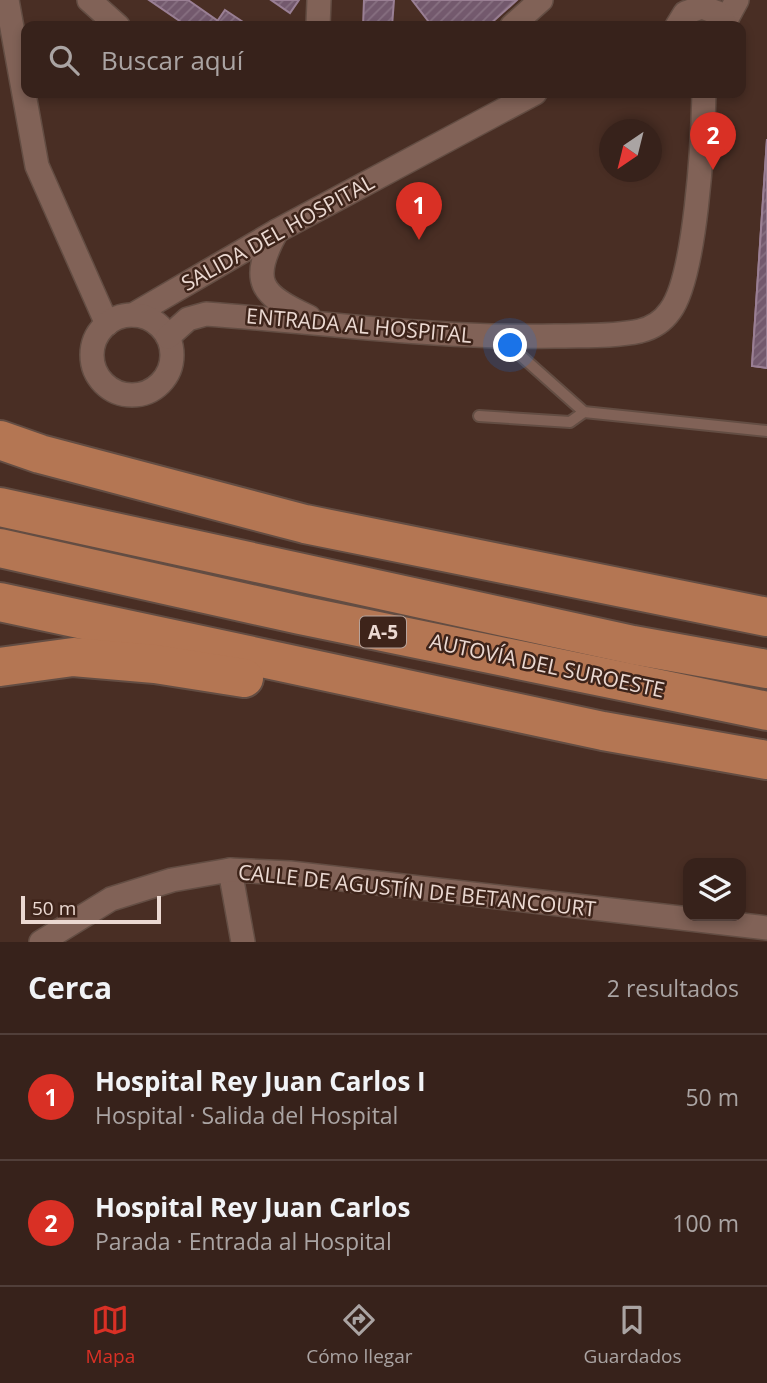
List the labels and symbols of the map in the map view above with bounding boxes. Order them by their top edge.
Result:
pin: 2 [690,112,736,170]
north arrow [599,119,662,182]
street label: SALIDA DEL HOSPITAL [176,167,379,297]
pin: 1 [396,182,442,240]
street label: ENTRADA AL HOSPITAL [245,301,473,349]
your location [493,328,527,362]
road number: A-5 [360,617,406,648]
street label: AUTOVÍA DEL SUROESTE [427,626,667,704]
street label: CALLE DE AGUSTÍN DE BETANCOURT [237,857,598,923]
scale bar [21,893,161,925]

